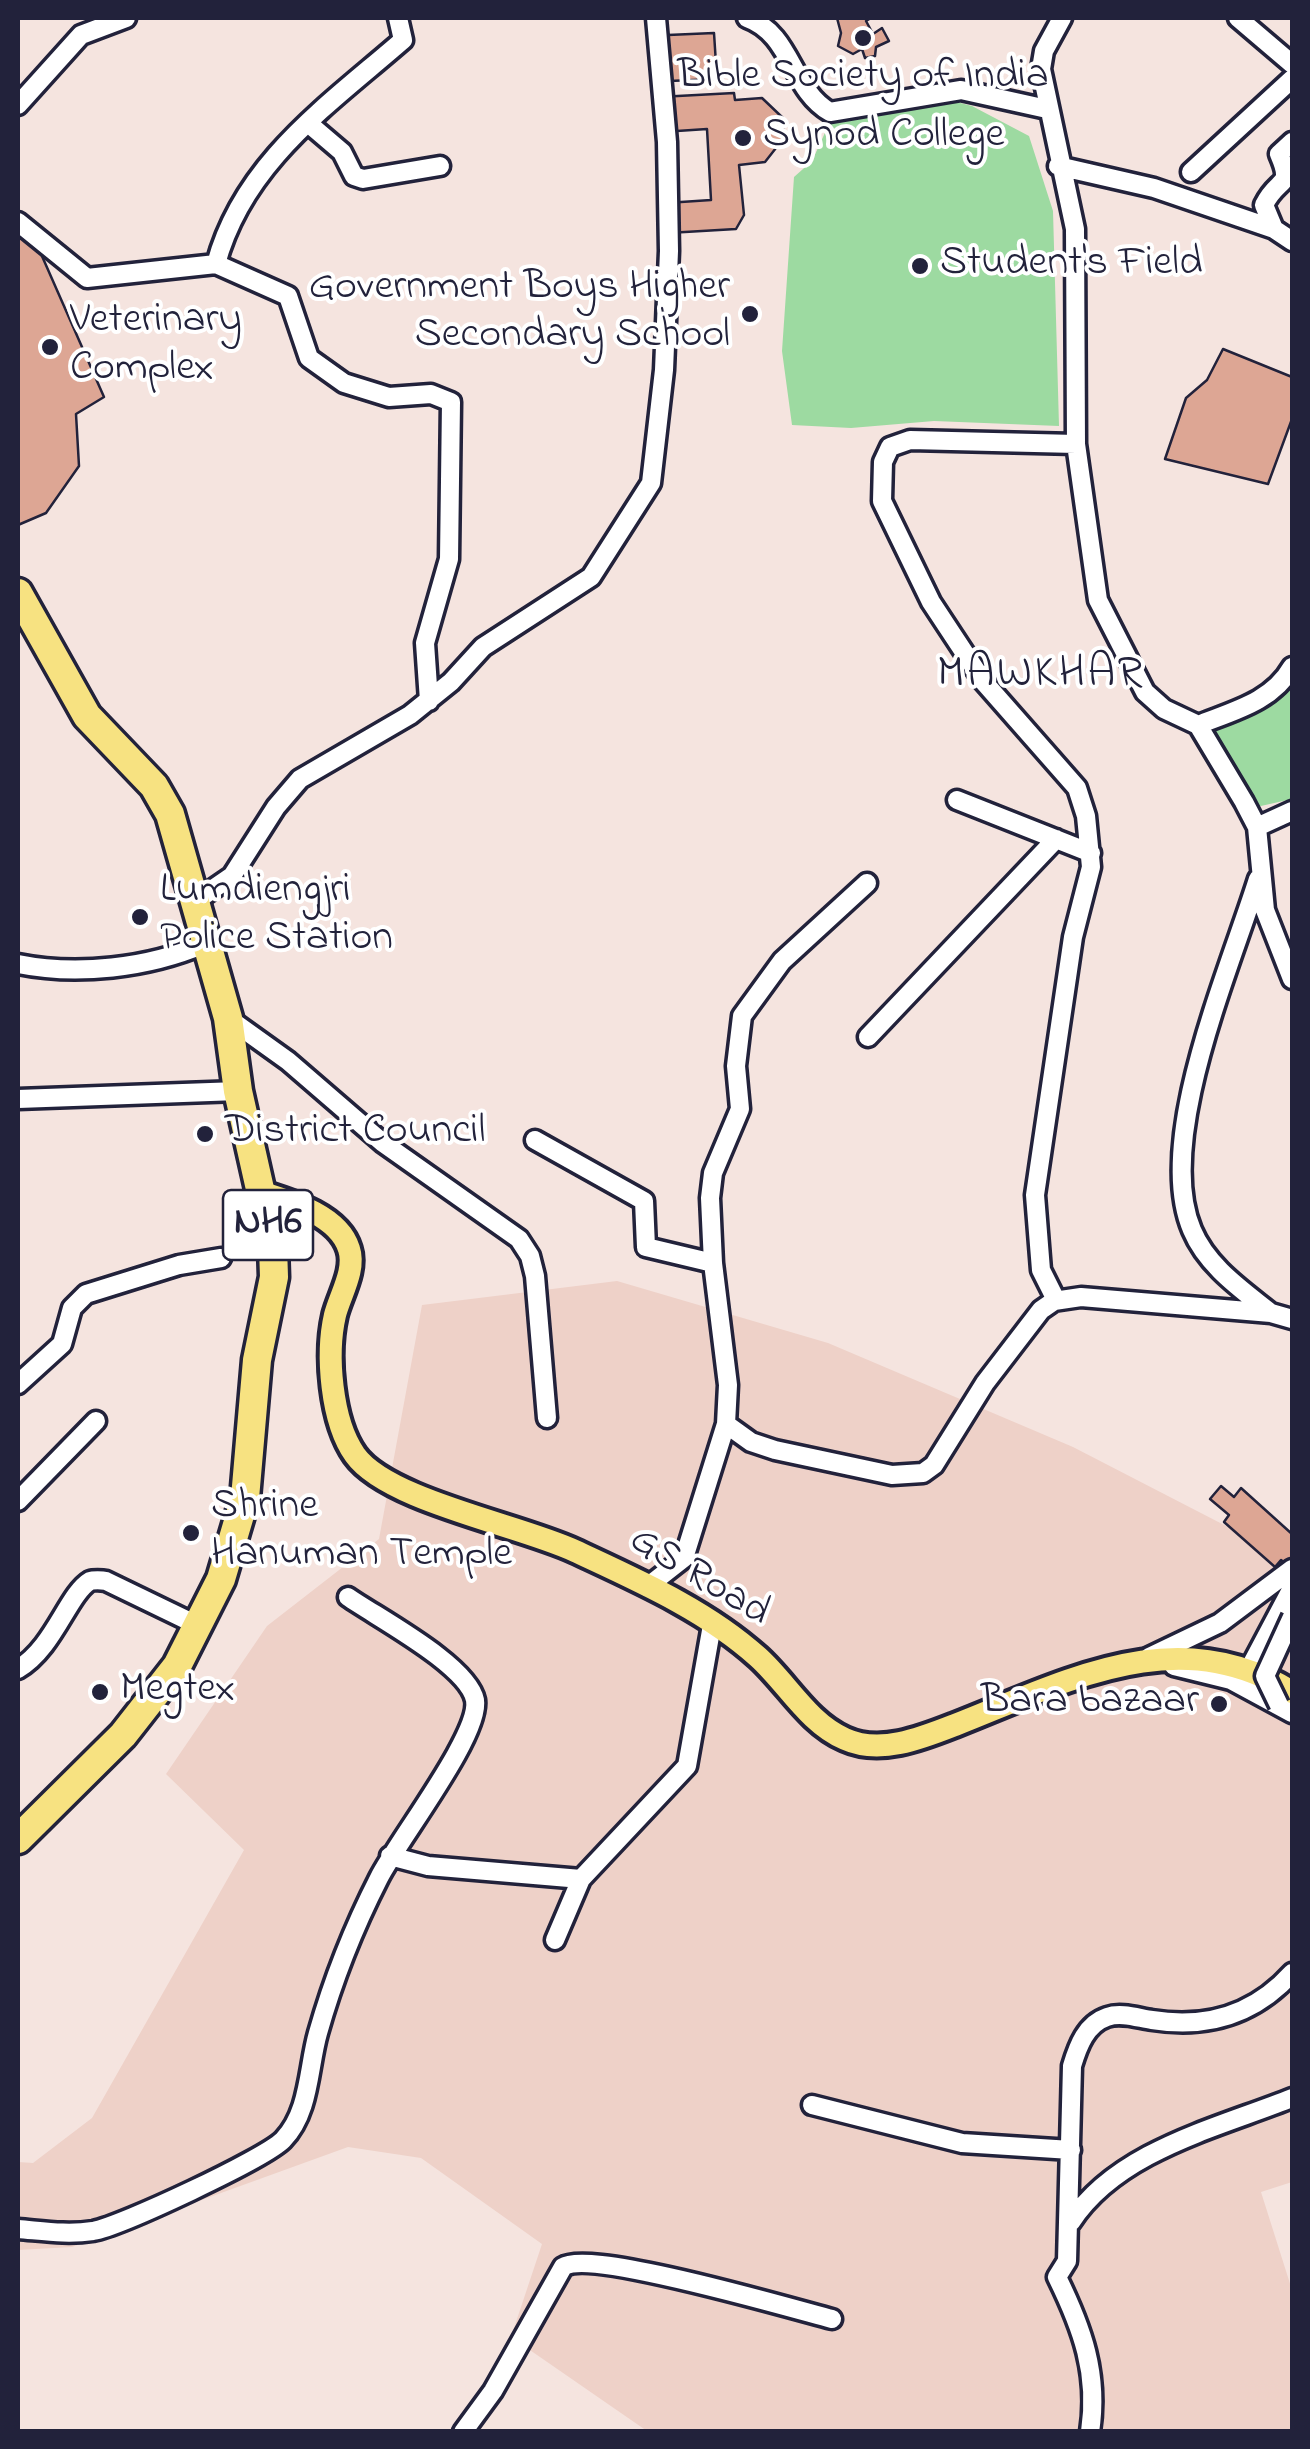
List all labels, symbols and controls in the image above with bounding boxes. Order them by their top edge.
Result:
marker: Bible Society of India [852,27,874,49]
place label: Bible Society of India [677,54,1049,104]
place label: Synod College [763,113,1004,163]
marker: Synod College [732,127,754,149]
place label: Student's Field [940,241,1203,291]
marker: Student's Field [909,255,931,277]
place label: Government Boys Higher Secondary School [309,265,730,364]
place label: Veterinary Complex [70,298,242,396]
marker: Government Boys Higher Secondary School [739,303,761,325]
marker: Veterinary Complex [39,336,61,358]
district label: MAWKHAR [937,651,1145,705]
place label: Lumdiengjri Police Station [160,868,393,966]
marker: Lumdiengjri Police Station [129,906,151,928]
place label: District Council [225,1109,485,1159]
marker: District Council [194,1123,216,1145]
road number: NH6 [223,1190,313,1260]
place label: Shrine Hanuman Temple [211,1484,512,1582]
street label: GS Road [619,1517,777,1641]
marker: Shrine Hanuman Temple [180,1522,202,1544]
place label: Megtex [120,1667,235,1717]
place label: Bara bazaar [981,1679,1199,1729]
marker: Megtex [89,1681,111,1703]
marker: Bara bazaar [1208,1693,1230,1715]

